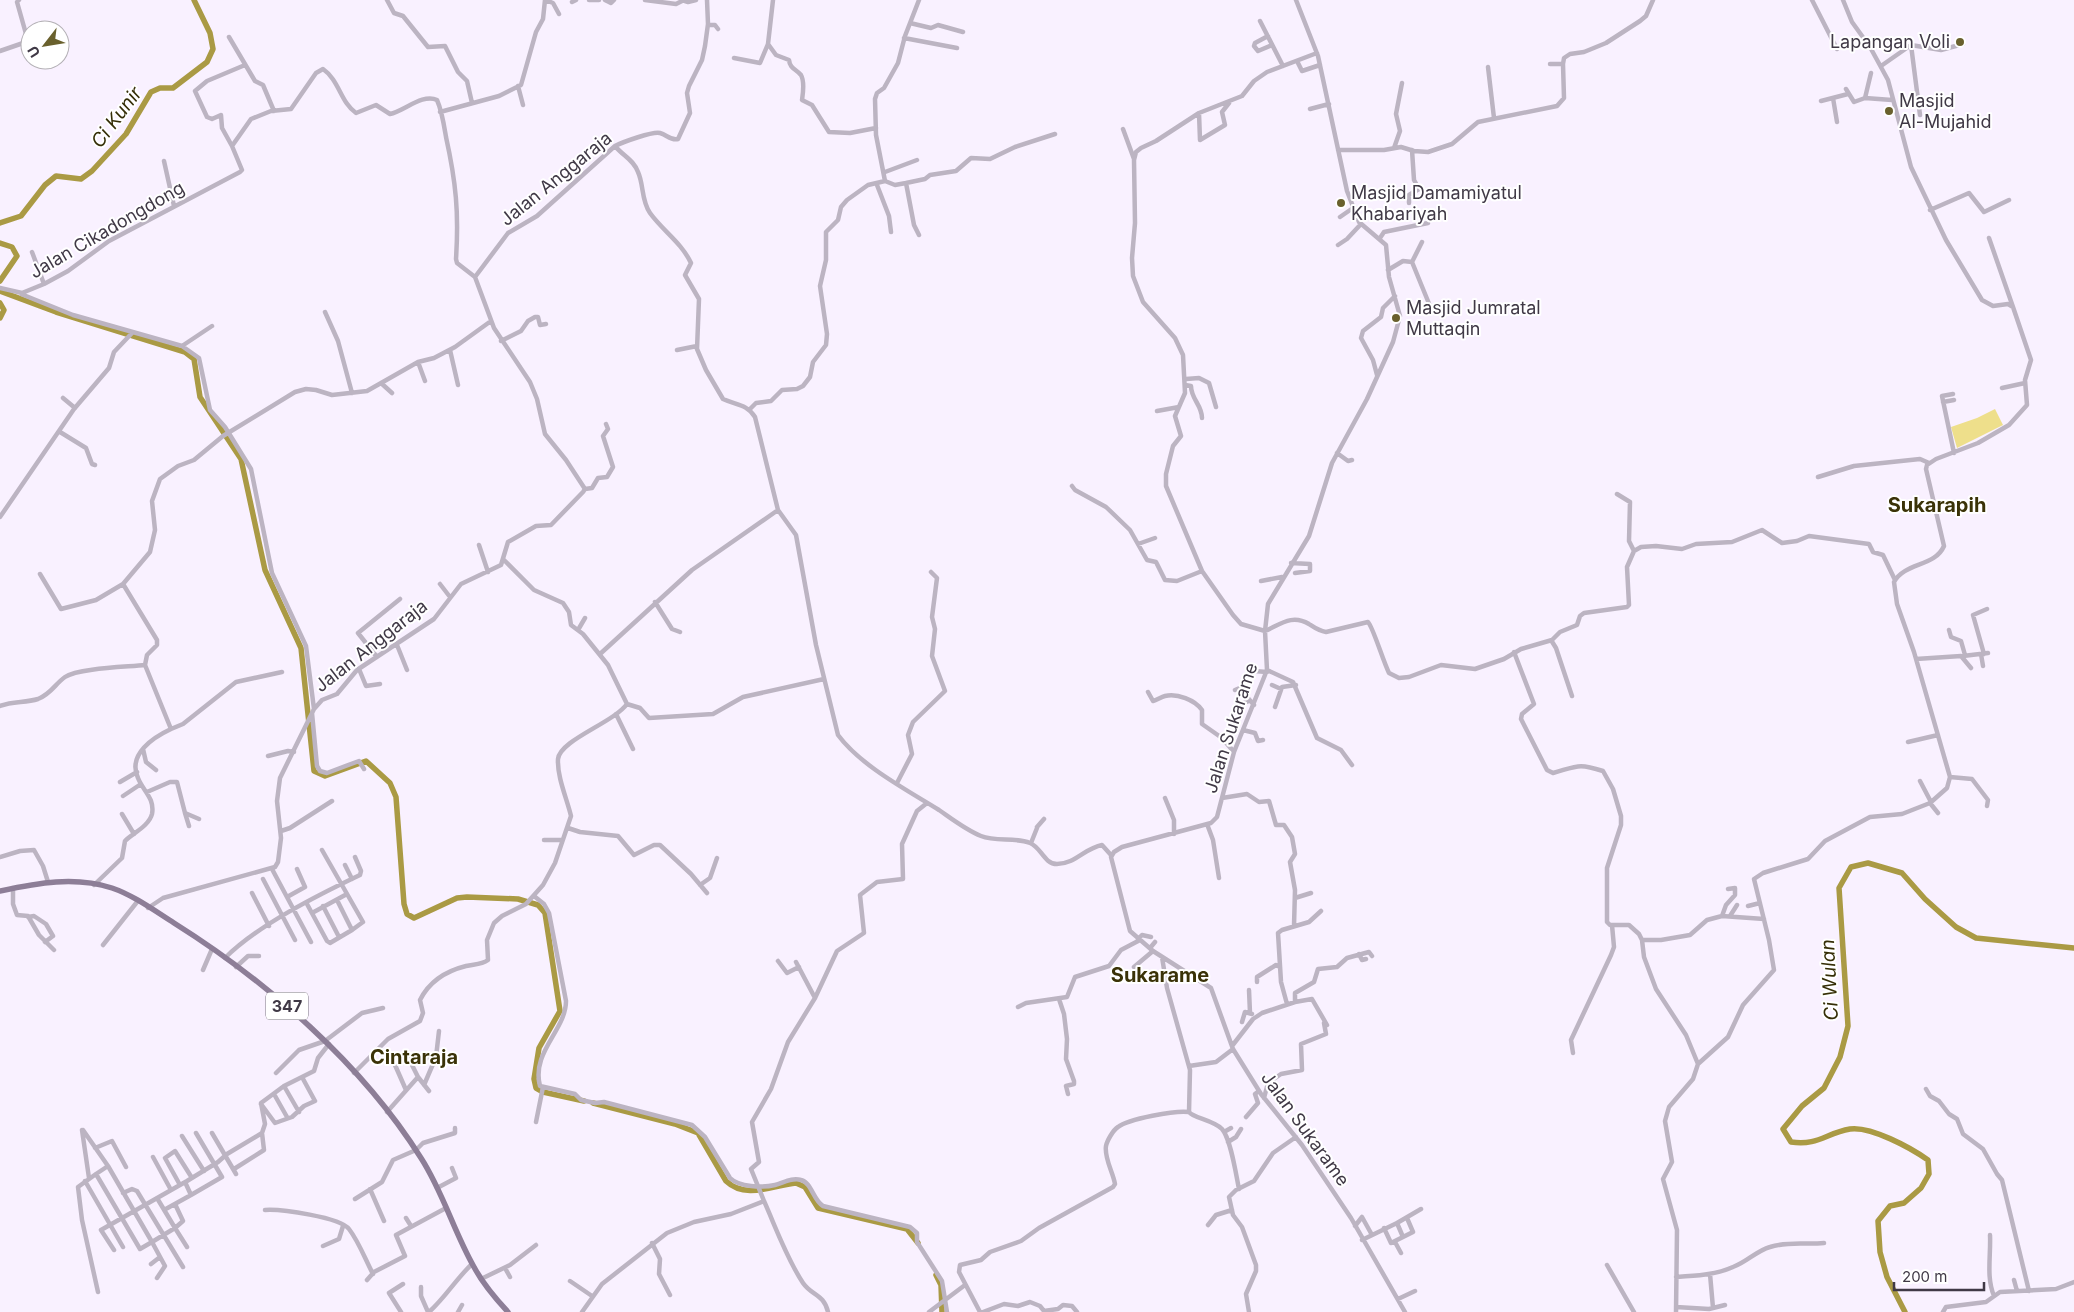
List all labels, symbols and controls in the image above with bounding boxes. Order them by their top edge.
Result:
north arrow [20,20,70,70]
place label: Lapangan Voli [1830,31,1950,52]
marker: Lapangan Voli [1954,36,1966,48]
text: U [24,43,43,61]
water label: Ci Kunir [86,82,147,152]
place label: Masjid Al-Mujahid [1899,90,1991,132]
marker: Masjid Al-Mujahid [1883,105,1895,117]
street label: Jalan Anggaraja [496,127,616,230]
street label: Jalan Cikadongdong [26,177,188,282]
place label: Masjid Damamiyatul Khabariyah [1351,182,1522,224]
marker: Masjid Damamiyatul Khabariyah [1335,197,1347,209]
place label: Masjid Jumratal Muttaqin [1406,297,1541,339]
marker: Masjid Jumratal Muttaqin [1390,312,1402,324]
district label: Sukarapih [1888,493,1986,517]
street label: Jalan Anggaraja [310,595,431,696]
street label: Jalan Sukarame [1200,660,1262,796]
water label: Ci Wulan [1816,939,1843,1021]
district label: Sukarame [1111,963,1209,987]
road number: 347 [266,992,308,1019]
district label: Cintaraja [370,1045,458,1069]
street label: Jalan Sukarame [1257,1068,1354,1190]
scale bar [1894,1260,1984,1292]
text: 200 m [1902,1267,1947,1286]

